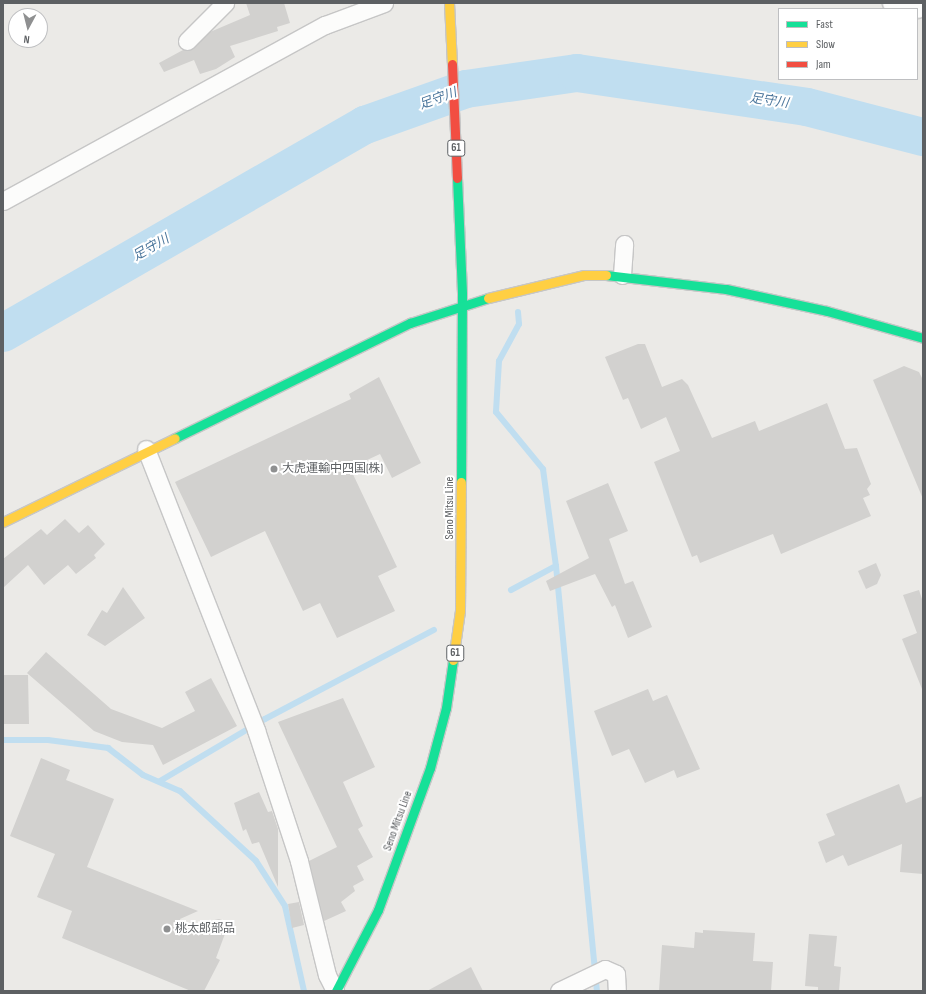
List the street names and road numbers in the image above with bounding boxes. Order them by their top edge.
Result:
road number: 61 [447,139,465,157]
street label: Seno Mitsu Line [443,477,457,539]
road number: 61 [446,644,464,662]
street label: Seno Mitsu Line [380,789,416,853]

